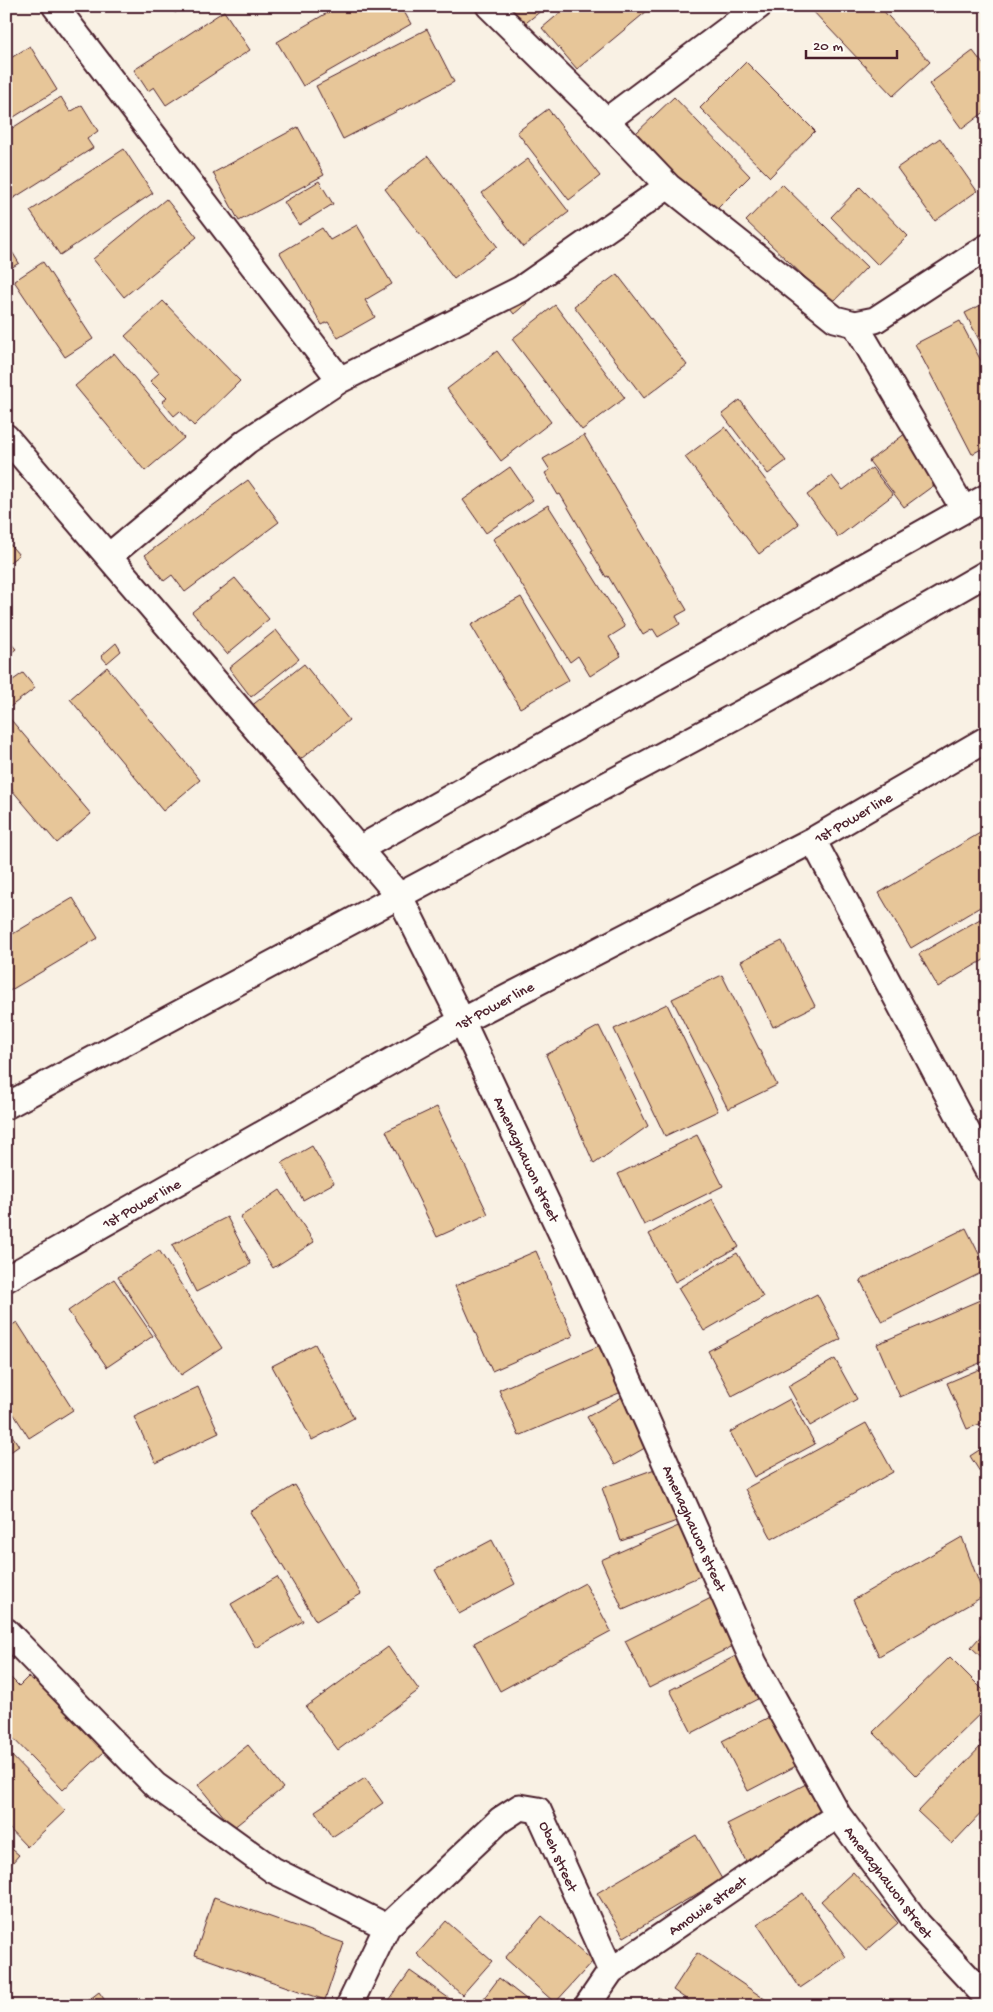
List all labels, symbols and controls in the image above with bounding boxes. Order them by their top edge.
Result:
scale bar [806,28,897,60]
text: 20 m [813,38,843,56]
street label: 1st Power line [811,789,896,849]
street label: 1st Power line [451,978,538,1036]
street label: Amenaghawon street [488,1094,563,1227]
street label: 1st Power line [99,1176,185,1234]
street label: Amenaghawon street [657,1463,730,1596]
street label: Obeh street [534,1819,581,1896]
street label: Amenaghawon street [839,1823,937,1945]
street label: Amowie street [665,1872,753,1940]

